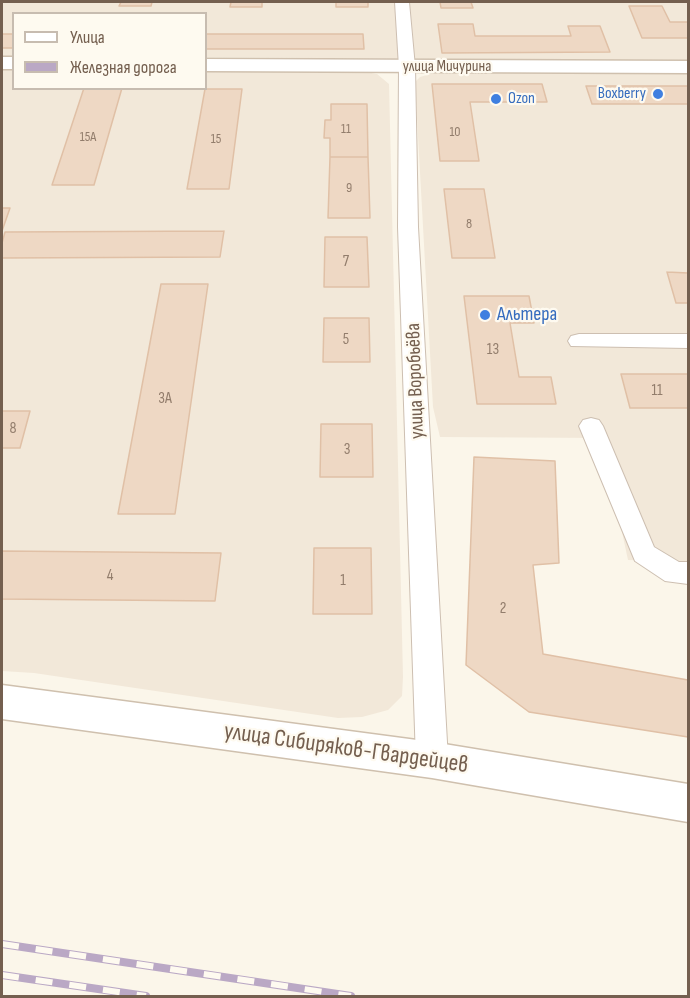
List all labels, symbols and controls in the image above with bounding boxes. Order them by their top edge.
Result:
legend [12,12,207,90]
text: Улица [70,27,105,48]
text: Железная дорога [70,57,177,78]
street label: улица Мичурина [403,57,491,77]
place label: Boxberry [598,84,646,104]
marker: Boxberry [651,87,665,101]
place label: Ozon [508,89,535,109]
marker: Ozon [489,92,503,106]
house number: 11 [341,121,351,137]
house number: 10 [449,124,461,140]
house number: 15А [80,129,96,145]
house number: 15 [211,131,221,147]
house number: 9 [346,180,352,196]
house number: 8 [466,216,472,232]
house number: 7 [343,252,349,272]
place label: Альтера [497,303,557,327]
marker: Альтера [478,308,492,322]
street label: улица Воробьёва [402,323,430,439]
house number: 5 [343,330,349,350]
house number: 13 [487,340,499,360]
house number: 11 [651,381,663,401]
house number: 3А [158,389,172,409]
house number: 8 [9,419,17,439]
house number: 3 [344,440,350,460]
house number: 4 [107,566,113,586]
house number: 1 [340,571,346,591]
house number: 2 [500,599,506,619]
street label: улица Сибиряков-Гвардейцев [222,718,470,780]

